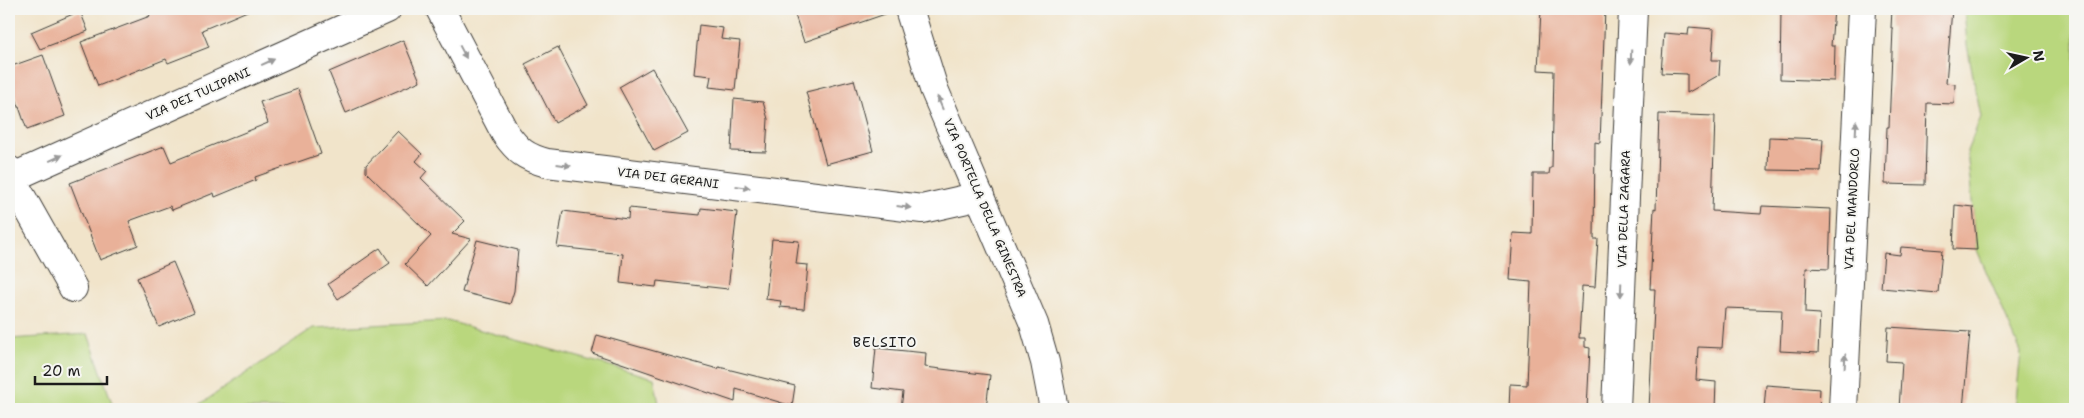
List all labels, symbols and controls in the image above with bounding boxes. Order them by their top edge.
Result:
north arrow [2002,32,2052,82]
one-way arrow [459,45,467,59]
text: N [2029,49,2049,63]
one-way arrow [1626,50,1634,66]
one-way arrow [261,58,275,66]
street label: VIA DEI TULIPANI [143,64,253,124]
one-way arrow [936,96,944,110]
street label: VIA PORTELLA DELLA GINESTRA [940,116,1030,300]
one-way arrow [1853,120,1861,136]
street label: VIA DEL MANDORLO [1841,148,1863,270]
street label: VIA DELLA ZAGARA [1614,150,1634,268]
one-way arrow [49,154,63,162]
one-way arrow [556,161,572,169]
street label: VIA DEI GERANI [616,164,720,192]
one-way arrow [735,183,751,191]
one-way arrow [896,203,912,211]
one-way arrow [1617,282,1625,298]
district label: BELSITO [853,333,917,351]
one-way arrow [1842,352,1850,368]
scale bar [35,353,108,385]
text: 20 m [42,361,81,381]

